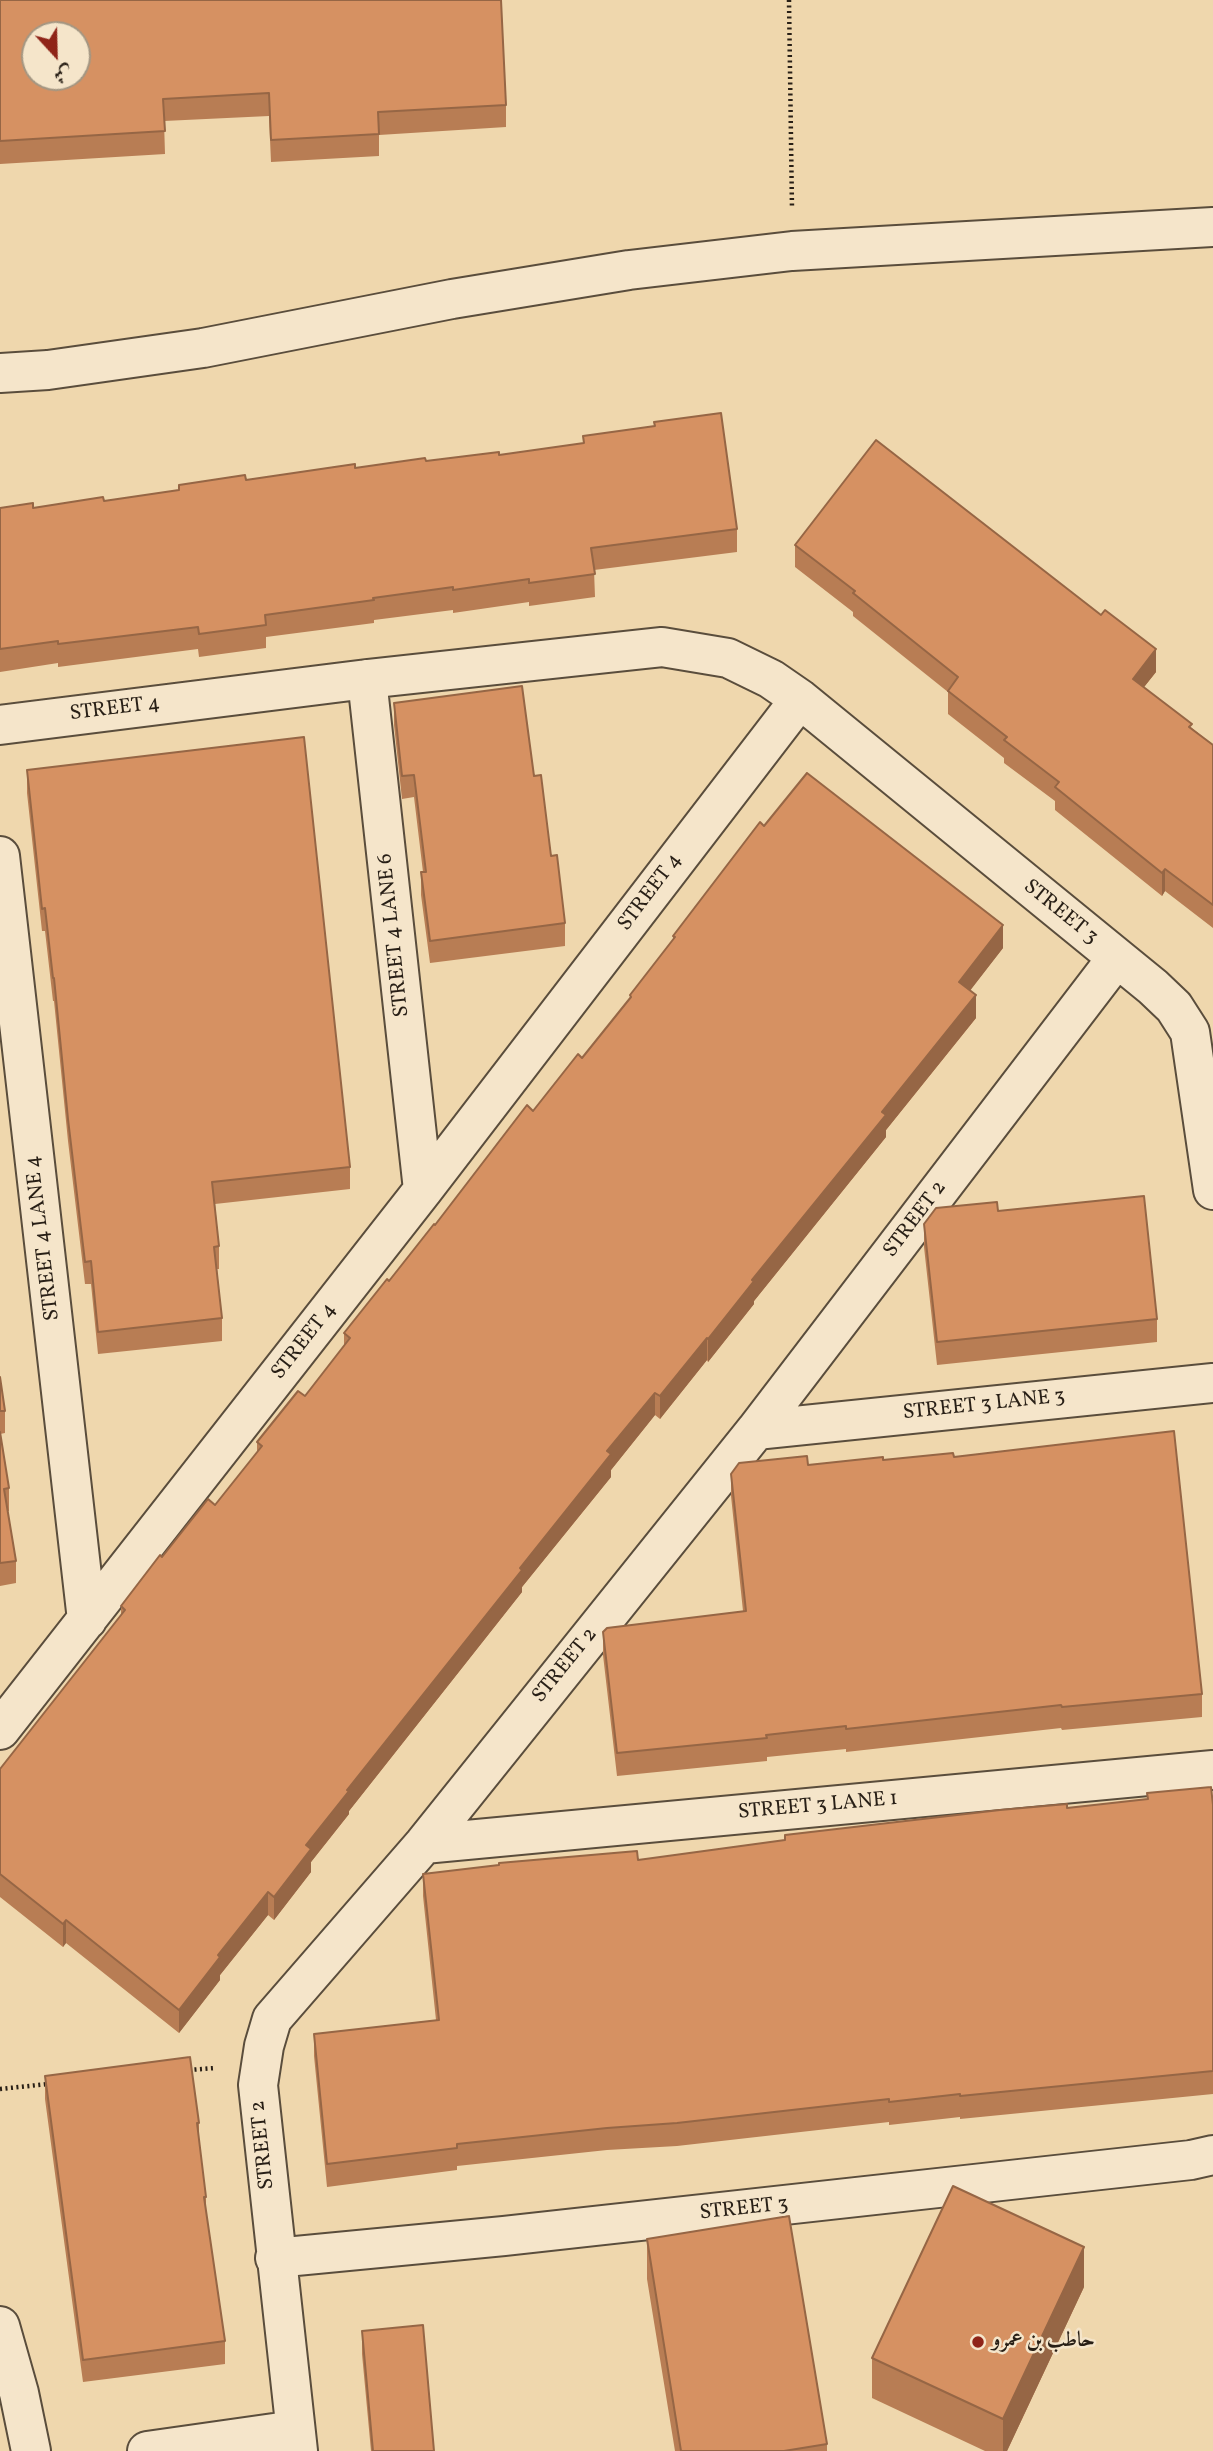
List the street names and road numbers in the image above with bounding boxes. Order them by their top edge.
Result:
street label: STREET 4 [68,692,162,728]
street label: STREET 4 [614,849,688,937]
street label: STREET 4 LANE 6 [374,852,416,1018]
street label: STREET 3 [1018,875,1102,951]
street label: STREET 4 LANE 4 [21,1154,67,1322]
street label: STREET 2 [879,1177,953,1263]
street label: STREET 4 [267,1299,343,1385]
street label: STREET 3 LANE 3 [902,1385,1066,1427]
street label: STREET 2 [528,1623,604,1709]
street label: STREET 3 LANE 1 [737,1787,899,1827]
street label: STREET 2 [247,2099,281,2191]
street label: STREET 3 [698,2193,790,2227]

